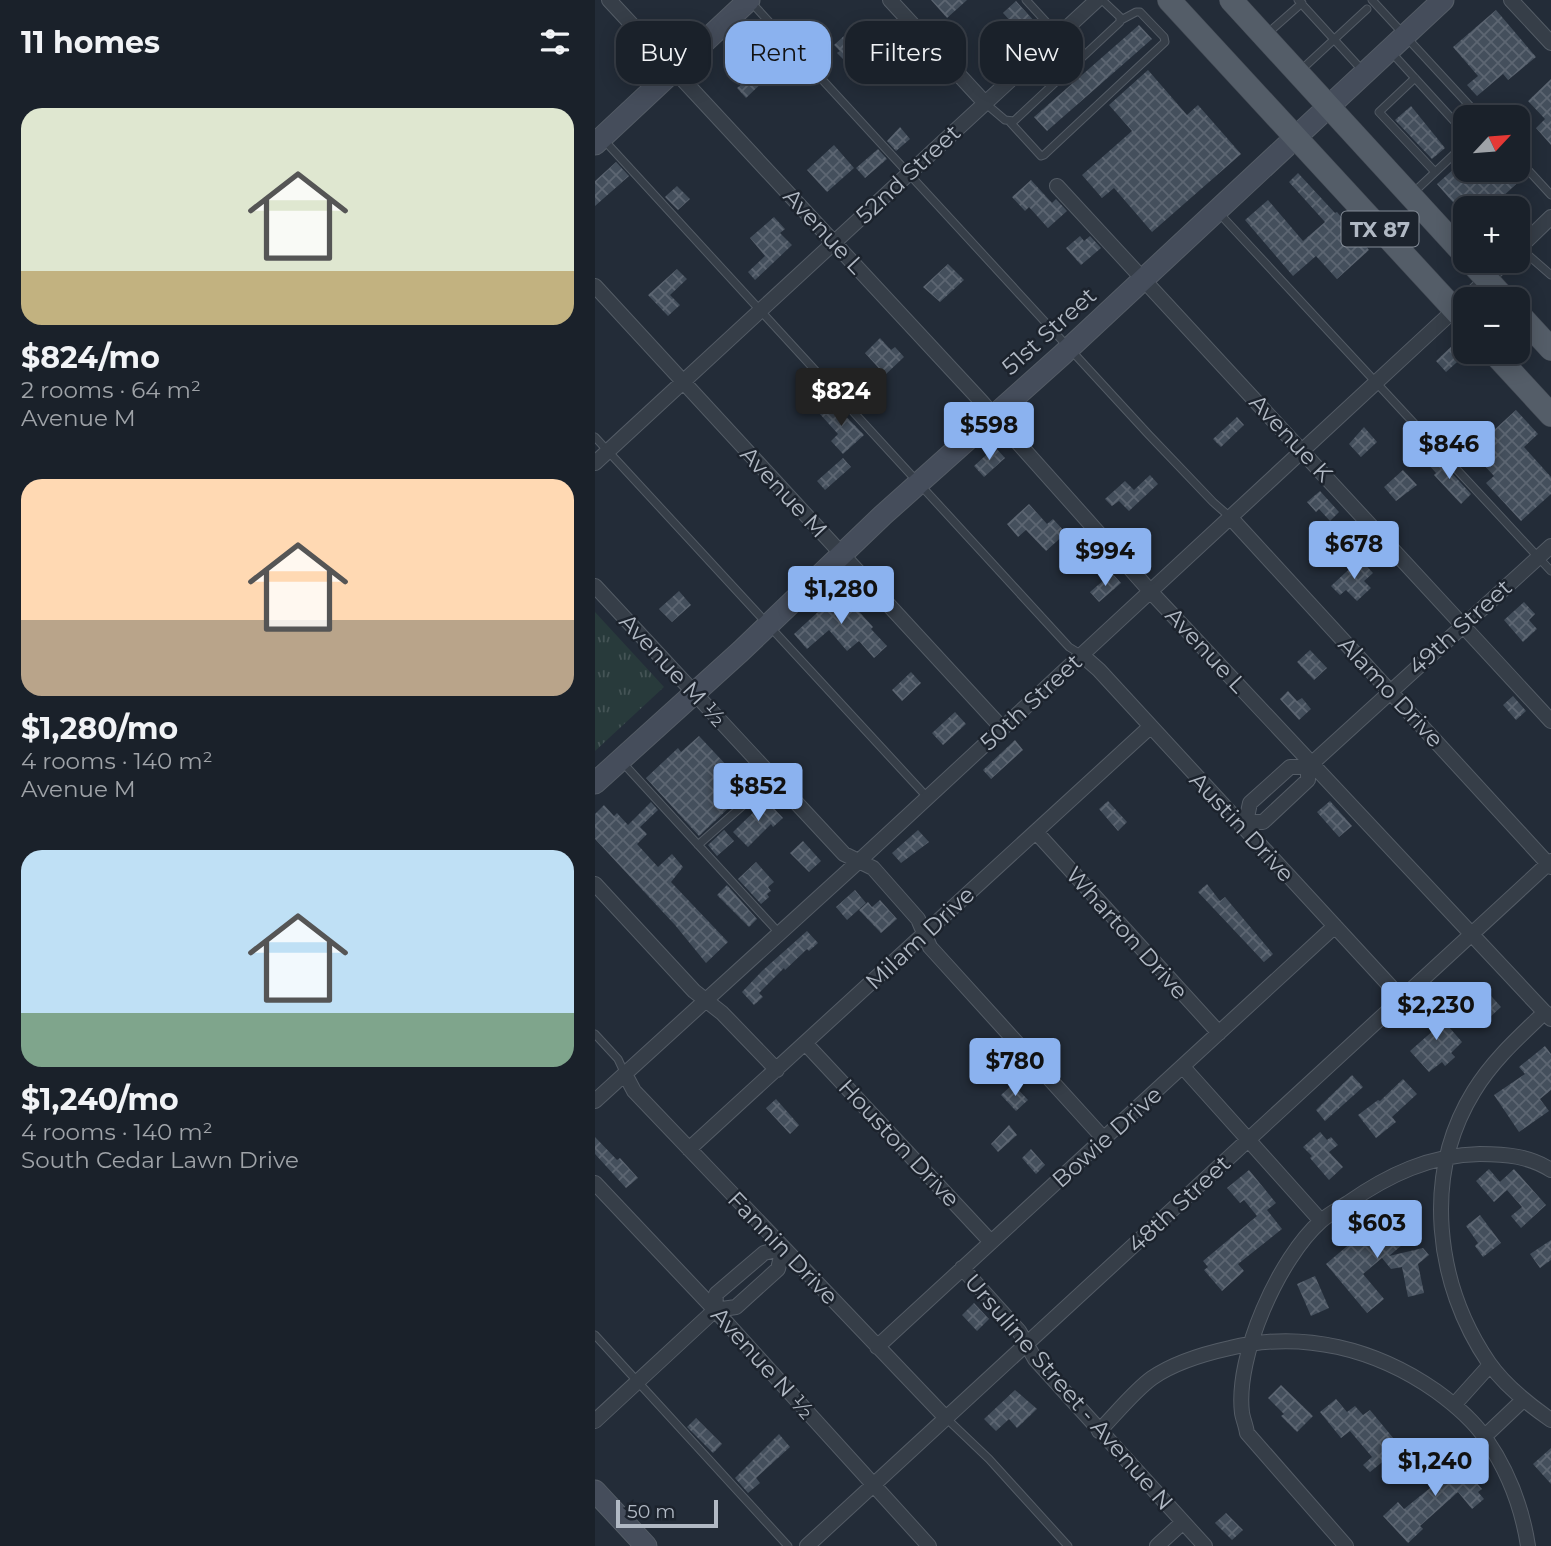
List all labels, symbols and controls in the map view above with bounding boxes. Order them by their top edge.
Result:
chip: Buy [616,21,711,84]
chip: Rent [725,21,831,84]
chip: Filters [845,21,966,84]
chip: New [980,21,1083,84]
icon: filters [536,23,574,61]
text: 11 homes [21,24,160,61]
north arrow [1453,105,1529,182]
map controls [1453,105,1530,364]
street label: 52nd Street [850,119,966,229]
icon: home [235,153,361,279]
street label: Avenue L [777,183,871,280]
button: + [1453,196,1530,273]
road number: TX 87 [1341,212,1419,246]
street label: 51st Street [996,281,1102,381]
button: − [1453,287,1530,364]
text: $824/mo [21,339,160,376]
pin: $824 [800,368,882,428]
text: 2 rooms · 64 m² [21,376,201,404]
text: $824 [811,377,871,405]
street label: Avenue K [1244,389,1339,488]
pin: $598 [948,402,1030,462]
text: Avenue M [21,404,136,432]
text: $598 [960,411,1018,439]
pin: $846 [1408,421,1490,481]
text: $846 [1419,430,1479,458]
street label: Avenue M [735,440,833,544]
pin: $678 [1313,522,1395,581]
icon: home [235,524,361,650]
pin: $994 [1064,528,1146,588]
text: $678 [1325,530,1383,558]
text: $994 [1075,537,1135,565]
pin: $1,280 [784,566,898,626]
street label: 49th Street [1402,573,1518,681]
text: $1,280 [804,575,878,603]
street label: Avenue L [1159,602,1253,699]
street label: Avenue M ½ [613,608,733,732]
street label: Alamo Drive [1333,631,1449,753]
street label: 50th Street [974,648,1088,756]
text: $1,280/mo [21,710,178,747]
text: 4 rooms · 140 m² [21,747,213,775]
pin: $852 [717,764,799,823]
street label: Austin Drive [1184,766,1300,888]
text: $852 [730,772,787,800]
text: Avenue M [21,775,136,803]
street label: Wharton Drive [1060,861,1194,1005]
street label: Milam Drive [860,881,980,995]
icon: home [235,895,361,1021]
pin: $2,230 [1379,982,1493,1042]
text: $2,230 [1397,991,1475,1019]
pin: $780 [974,1038,1056,1098]
text: $780 [985,1047,1045,1075]
street label: Houston Drive [833,1073,965,1213]
street label: Bowie Drive [1046,1080,1168,1194]
text: $1,240/mo [21,1081,179,1118]
text: 4 rooms · 140 m² [21,1118,213,1146]
text: South Cedar Lawn Drive [21,1146,299,1174]
street label: 48th Street [1122,1149,1236,1259]
street label: Fannin Drive [722,1185,844,1311]
pin: $603 [1336,1200,1418,1260]
text: $603 [1348,1209,1406,1237]
street label: Ursuline Street - Avenue N [959,1268,1179,1516]
street label: Avenue N ½ [705,1301,821,1425]
pin: $1,240 [1378,1438,1492,1498]
text: $1,240 [1398,1447,1472,1475]
scale bar [616,1497,717,1529]
text: 50 m [627,1500,675,1523]

